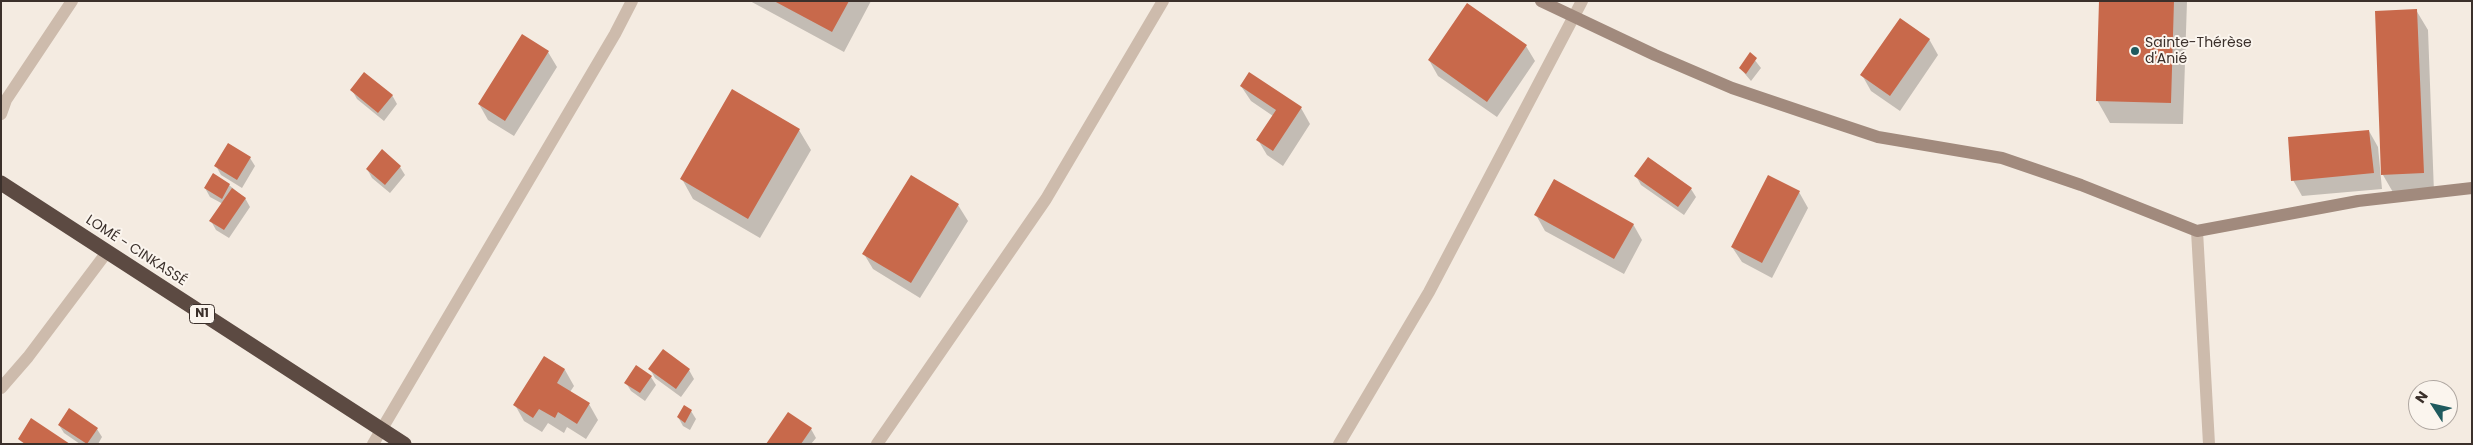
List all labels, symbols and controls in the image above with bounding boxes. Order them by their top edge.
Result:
place label: Sainte-Thérèse d'Anié [2145,35,2252,68]
marker: Sainte-Thérèse d'Anié [2129,45,2141,57]
street label: LOMÉ - CINKASSÉ [82,212,190,290]
road number: N1 [190,304,214,324]
north arrow [2408,380,2458,430]
text: N [2410,387,2433,407]

